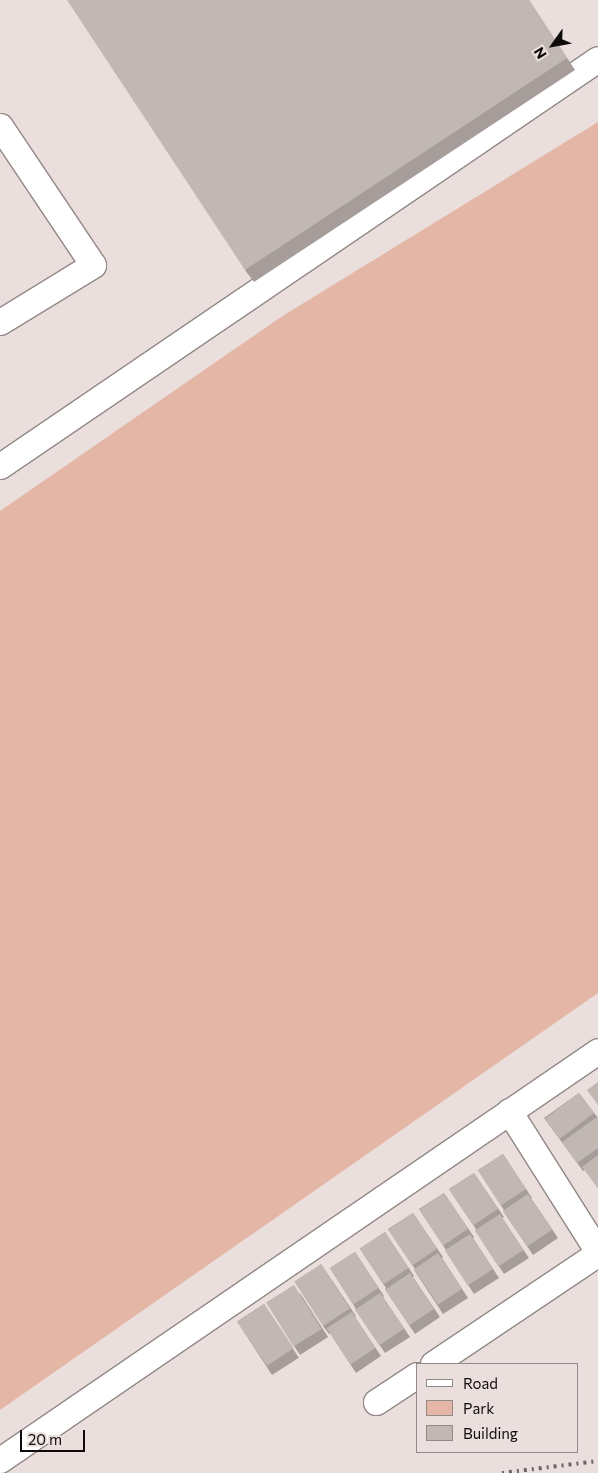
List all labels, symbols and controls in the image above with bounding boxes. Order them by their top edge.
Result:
north arrow [528,20,578,70]
text: N [530,44,550,62]
legend [416,1363,578,1453]
text: Road [463,1374,498,1392]
text: Park [463,1399,494,1417]
scale bar [22,1420,88,1452]
text: Building [463,1424,518,1442]
text: 20 m [28,1430,62,1448]

